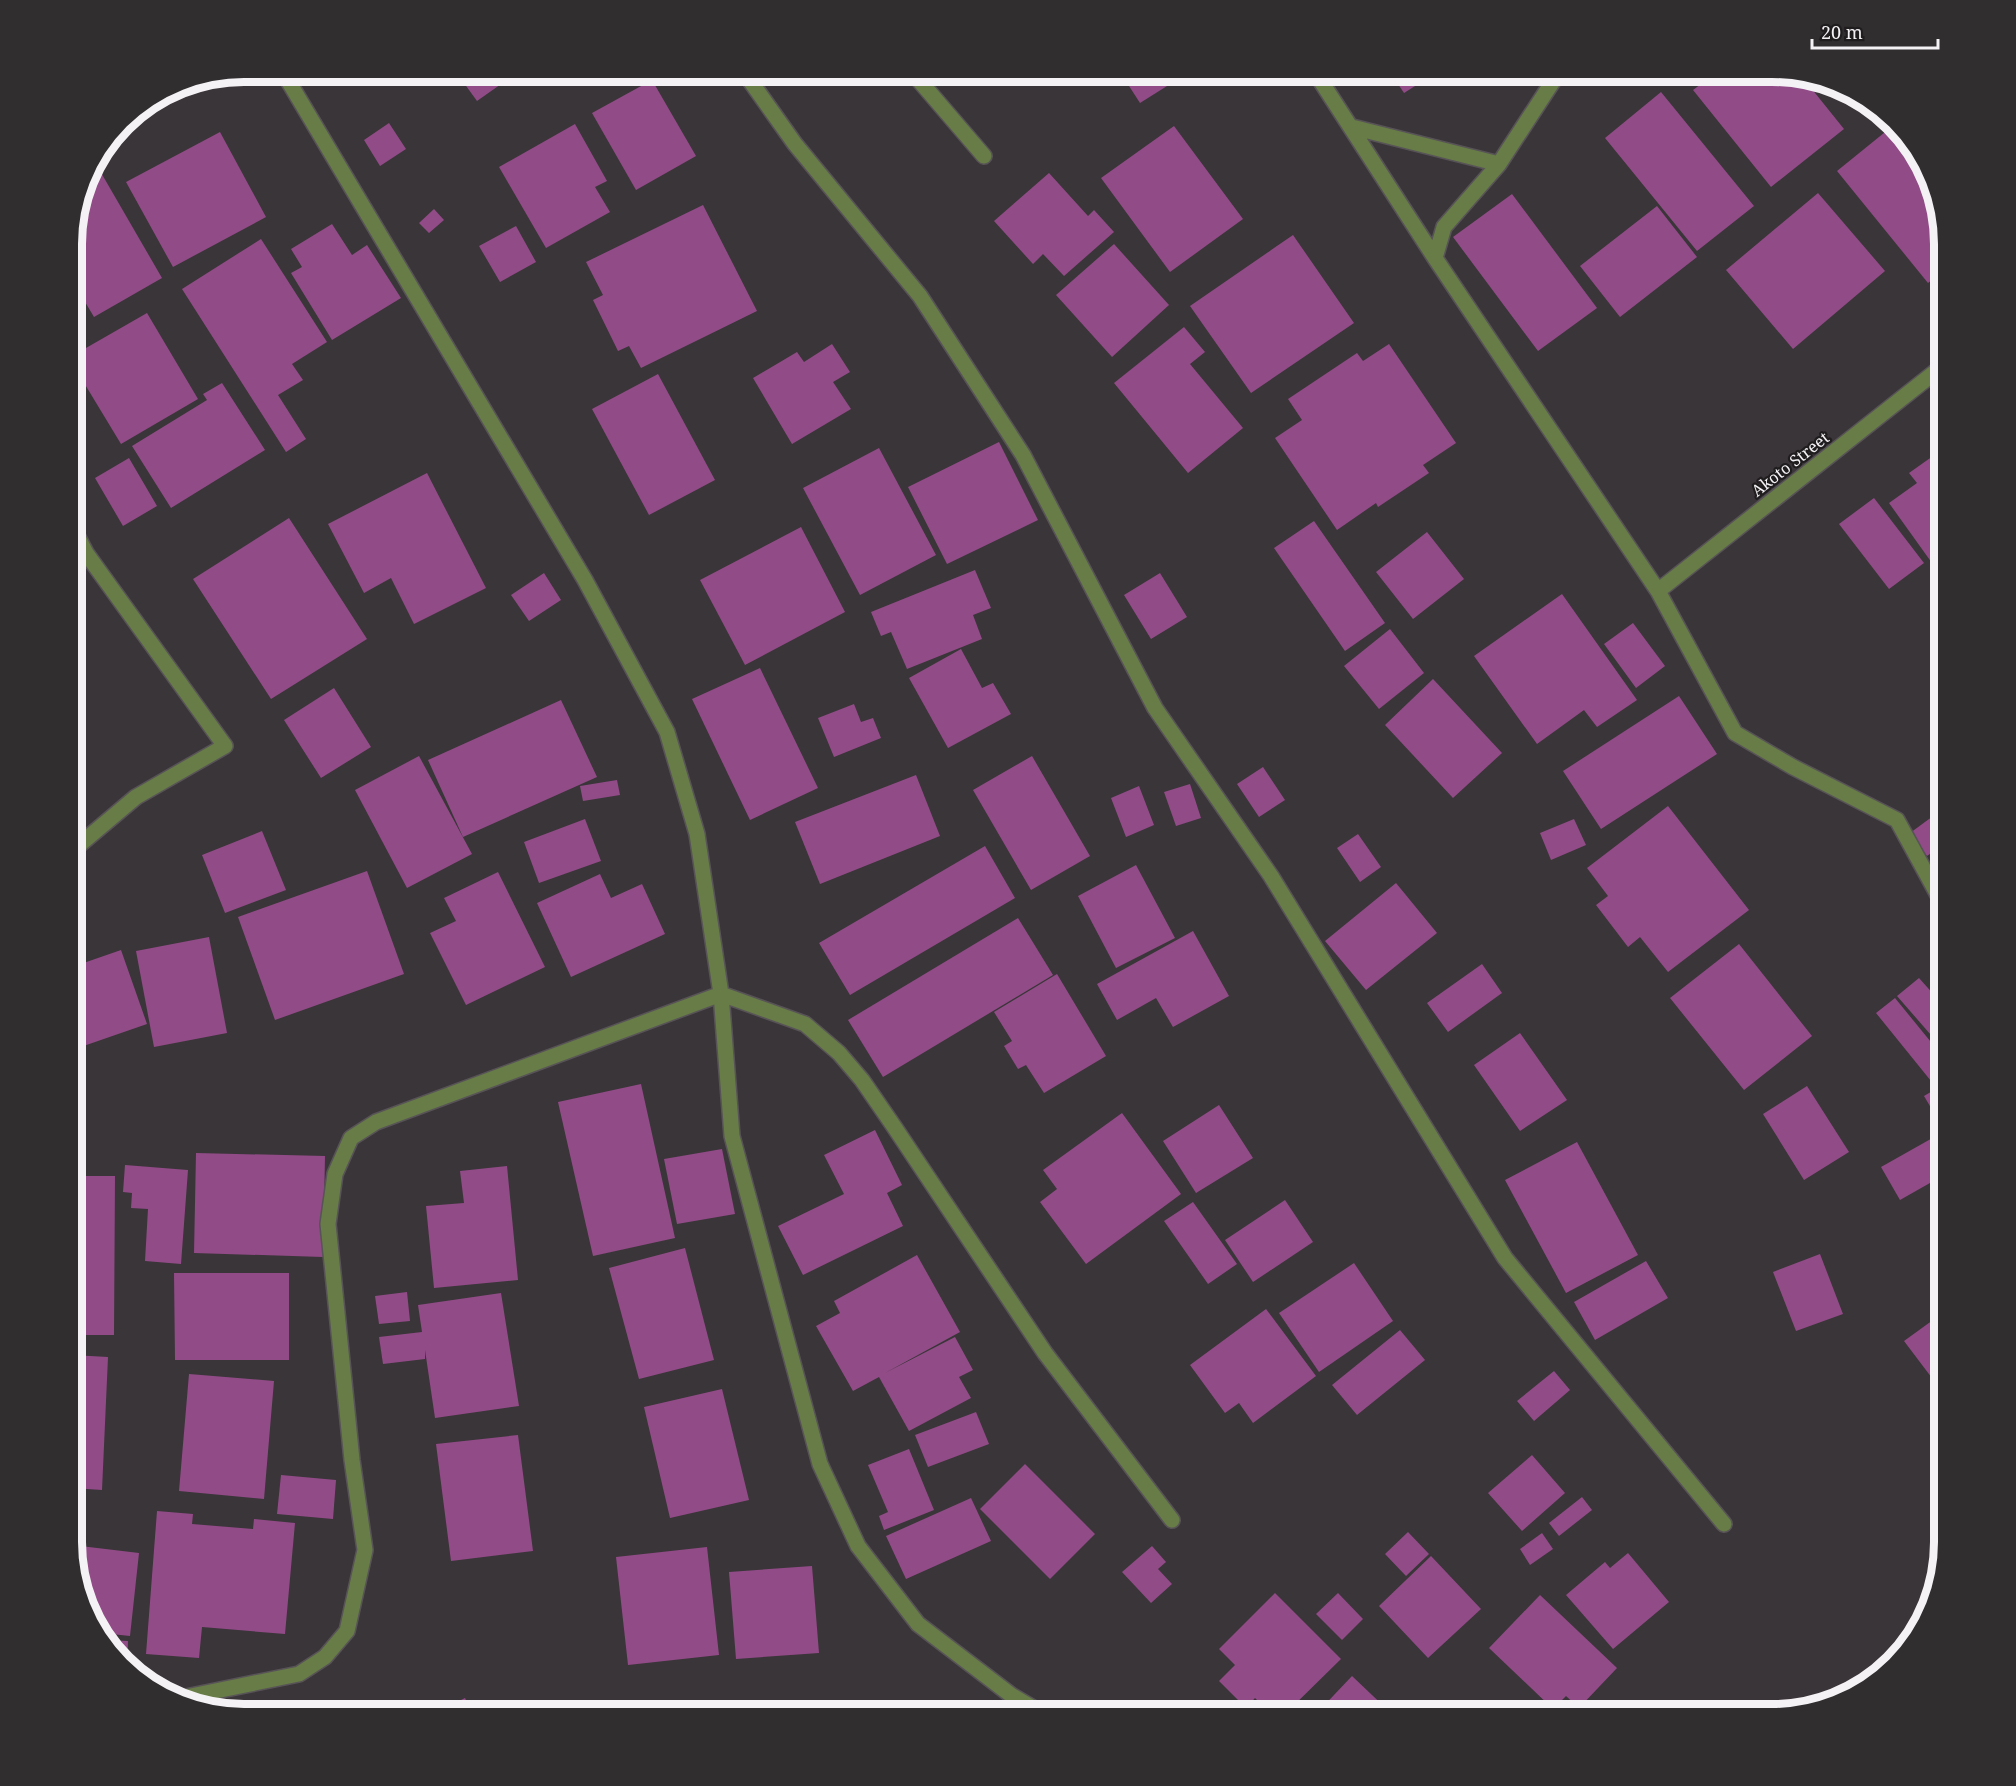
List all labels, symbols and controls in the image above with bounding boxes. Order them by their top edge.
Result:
scale bar [1812,12,1938,50]
text: 20 m [1821,20,1863,44]
street label: Akoto Street [1747,426,1834,501]

